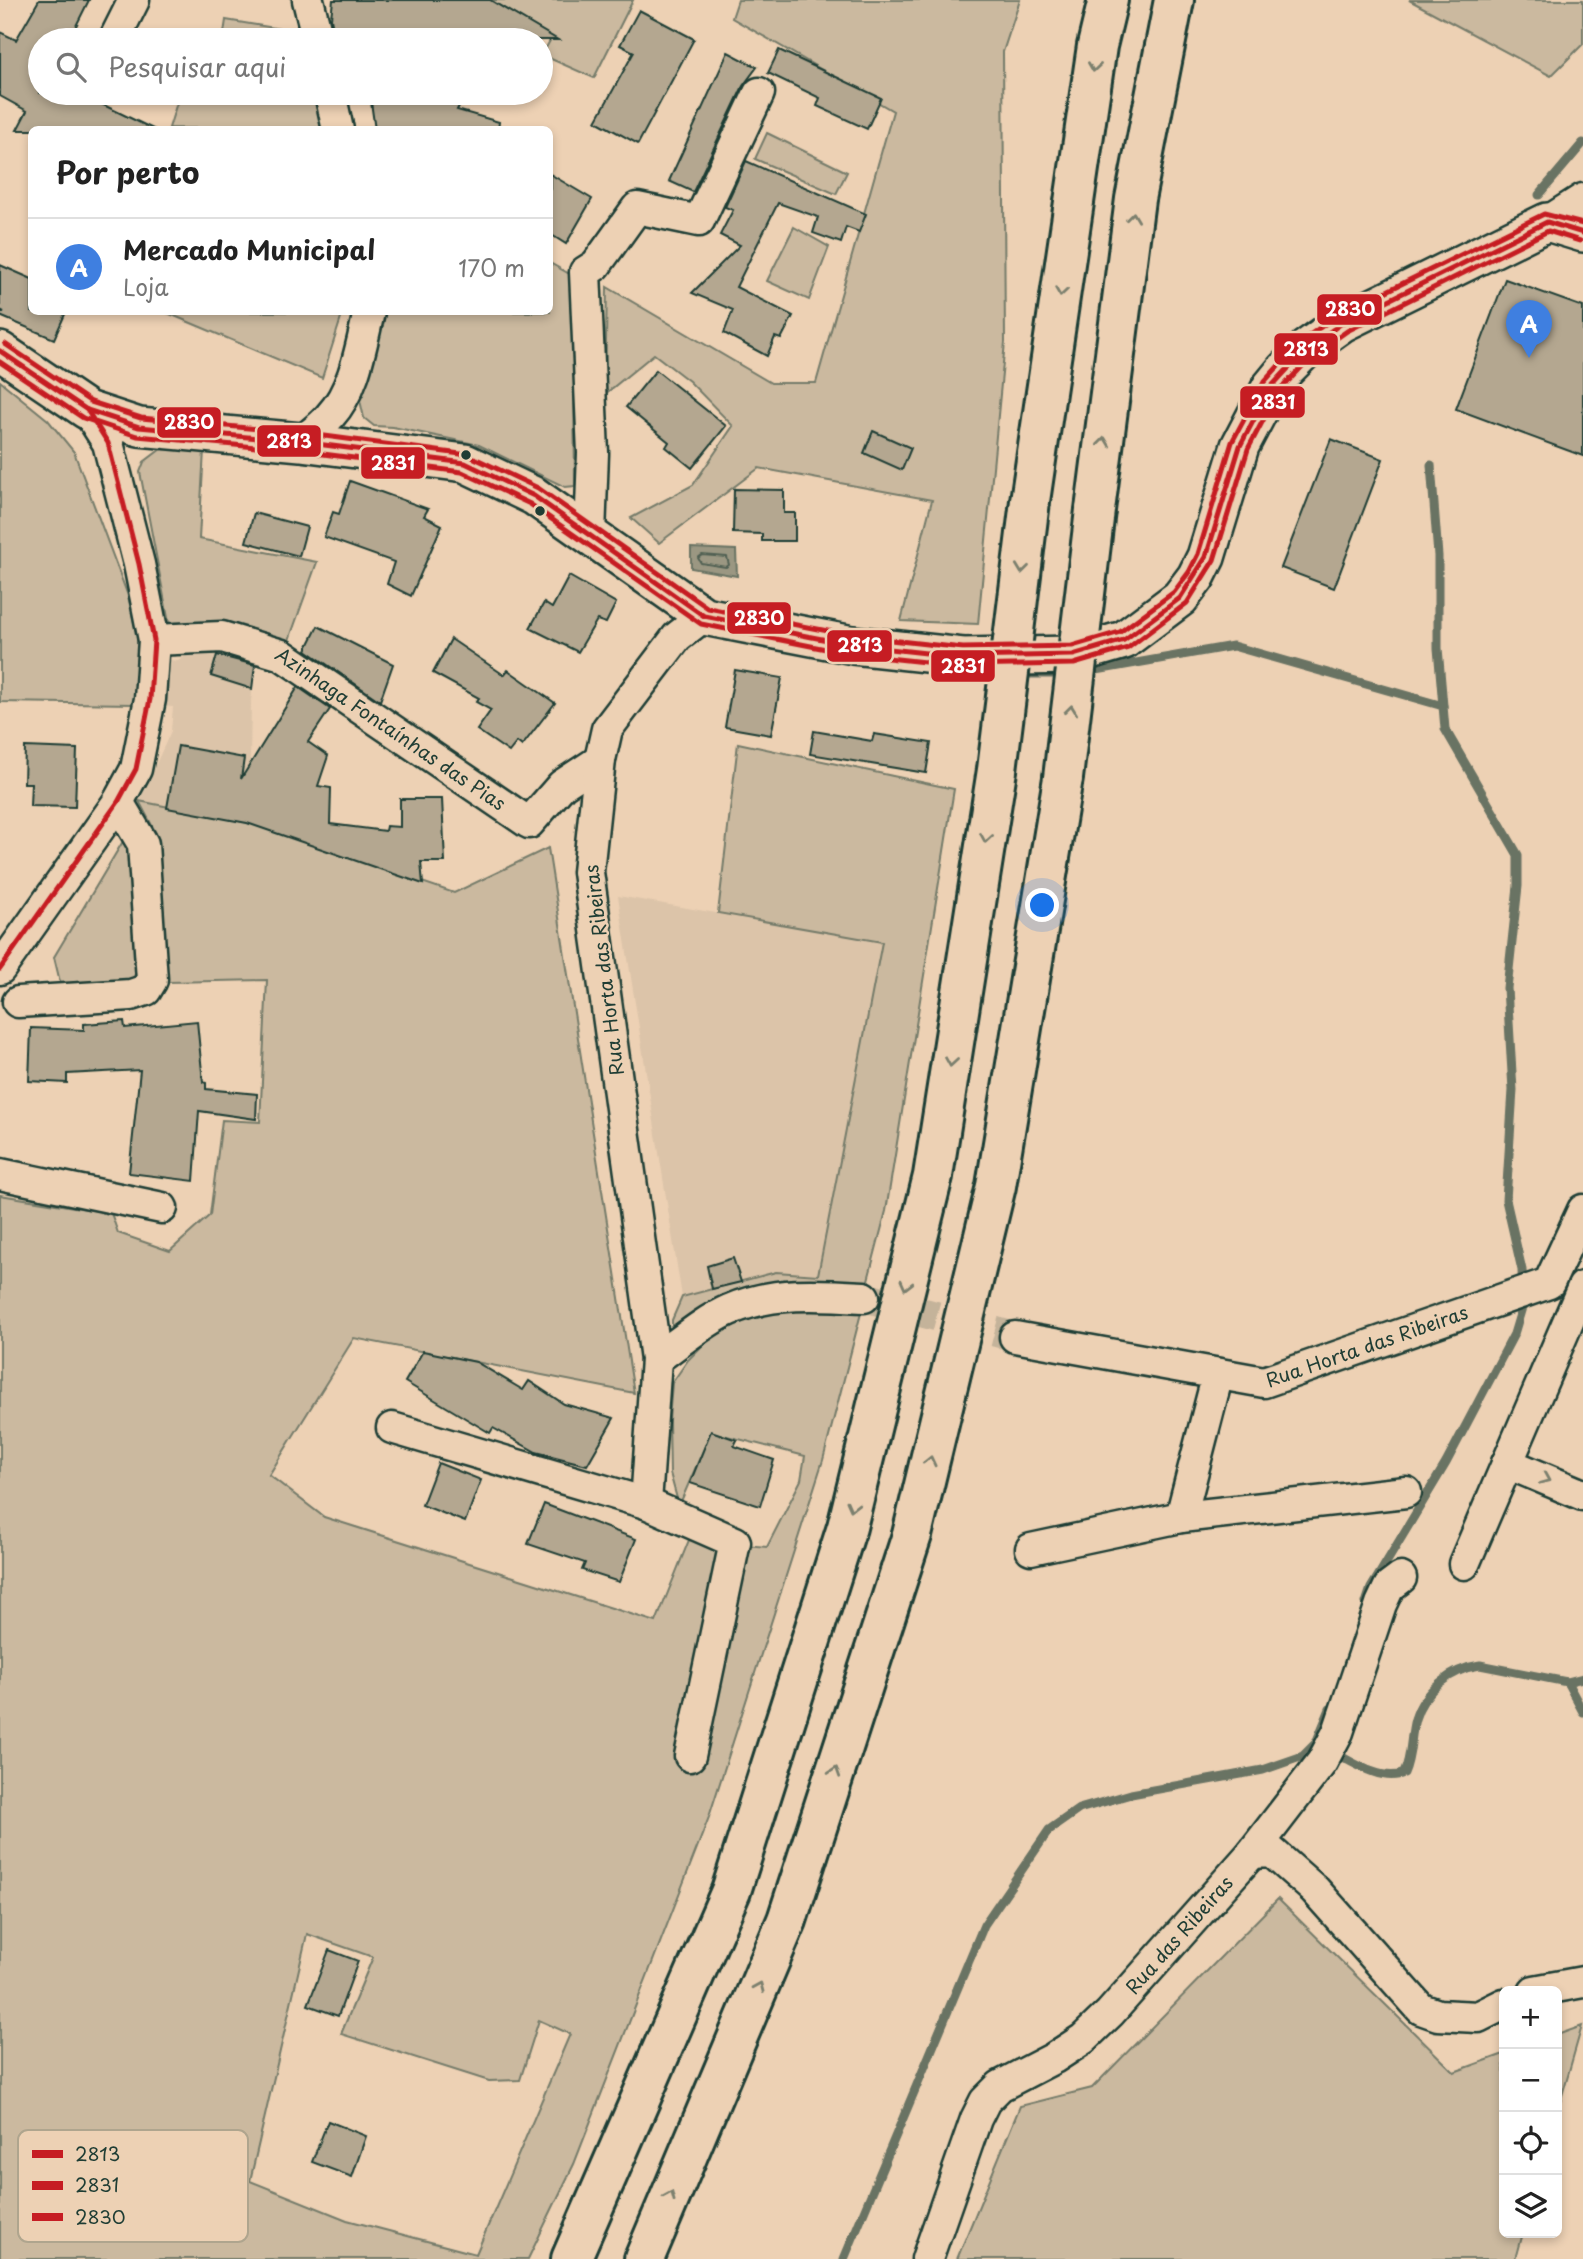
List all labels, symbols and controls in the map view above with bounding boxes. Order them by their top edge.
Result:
search box [28,28,553,105]
text: Pesquisar aqui [108,47,286,86]
icon: search [52,48,90,86]
one-way arrow [1087,61,1102,73]
text: Por perto [56,149,199,194]
one-way arrow [1126,211,1141,223]
text: Mercado Municipal [123,230,375,269]
text: A [70,250,88,285]
text: 170 m [458,250,525,285]
text: Loja [123,269,169,304]
one-way arrow [1054,286,1069,298]
line badge: 2830 [1316,293,1383,326]
text: 2830 [1325,294,1375,322]
pin: A [1506,300,1552,358]
line badge: 2813 [1273,332,1339,366]
text: 2813 [1283,334,1329,362]
line badge: 2831 [1239,385,1306,419]
text: 2831 [1251,387,1295,415]
line badge: 2830 [156,406,222,439]
text: 2830 [164,407,214,435]
line badge: 2813 [256,424,322,458]
text: 2813 [266,426,312,454]
one-way arrow [1096,437,1111,448]
line badge: 2831 [360,446,426,480]
text: 2831 [371,448,415,476]
unlabelled marker [459,448,473,462]
unlabelled marker [533,504,547,518]
one-way arrow [1014,563,1029,575]
line badge: 2830 [726,601,792,635]
text: 2830 [734,603,784,631]
line badge: 2813 [826,629,893,663]
text: 2813 [837,630,883,658]
street label: Azinhaga Fontaínhas das Pias [270,640,512,816]
line badge: 2831 [930,649,996,683]
text: 2831 [941,651,985,679]
one-way arrow [1063,705,1078,716]
one-way arrow [979,832,994,844]
street label: Rua Horta das Ribeiras [576,863,630,1077]
your location [1025,888,1059,922]
one-way arrow [944,1057,959,1068]
one-way arrow [900,1279,914,1291]
street label: Rua Horta das Ribeiras [1262,1297,1471,1393]
one-way arrow [922,1455,936,1467]
one-way arrow [1538,1471,1550,1485]
one-way arrow [846,1500,860,1512]
one-way arrow [827,1767,841,1779]
street label: Rua das Ribeiras [1118,1869,1239,2000]
one-way arrow [750,1981,764,1993]
map controls [1499,1986,1562,2238]
button: + [1499,1986,1562,2049]
button: − [1499,2049,1562,2112]
button: locate [1499,2112,1562,2175]
legend [18,2130,248,2242]
text: 2813 [75,2139,120,2167]
text: 2831 [75,2170,119,2198]
button: layers [1499,2175,1562,2238]
one-way arrow [662,2191,676,2203]
text: 2830 [75,2202,126,2230]

